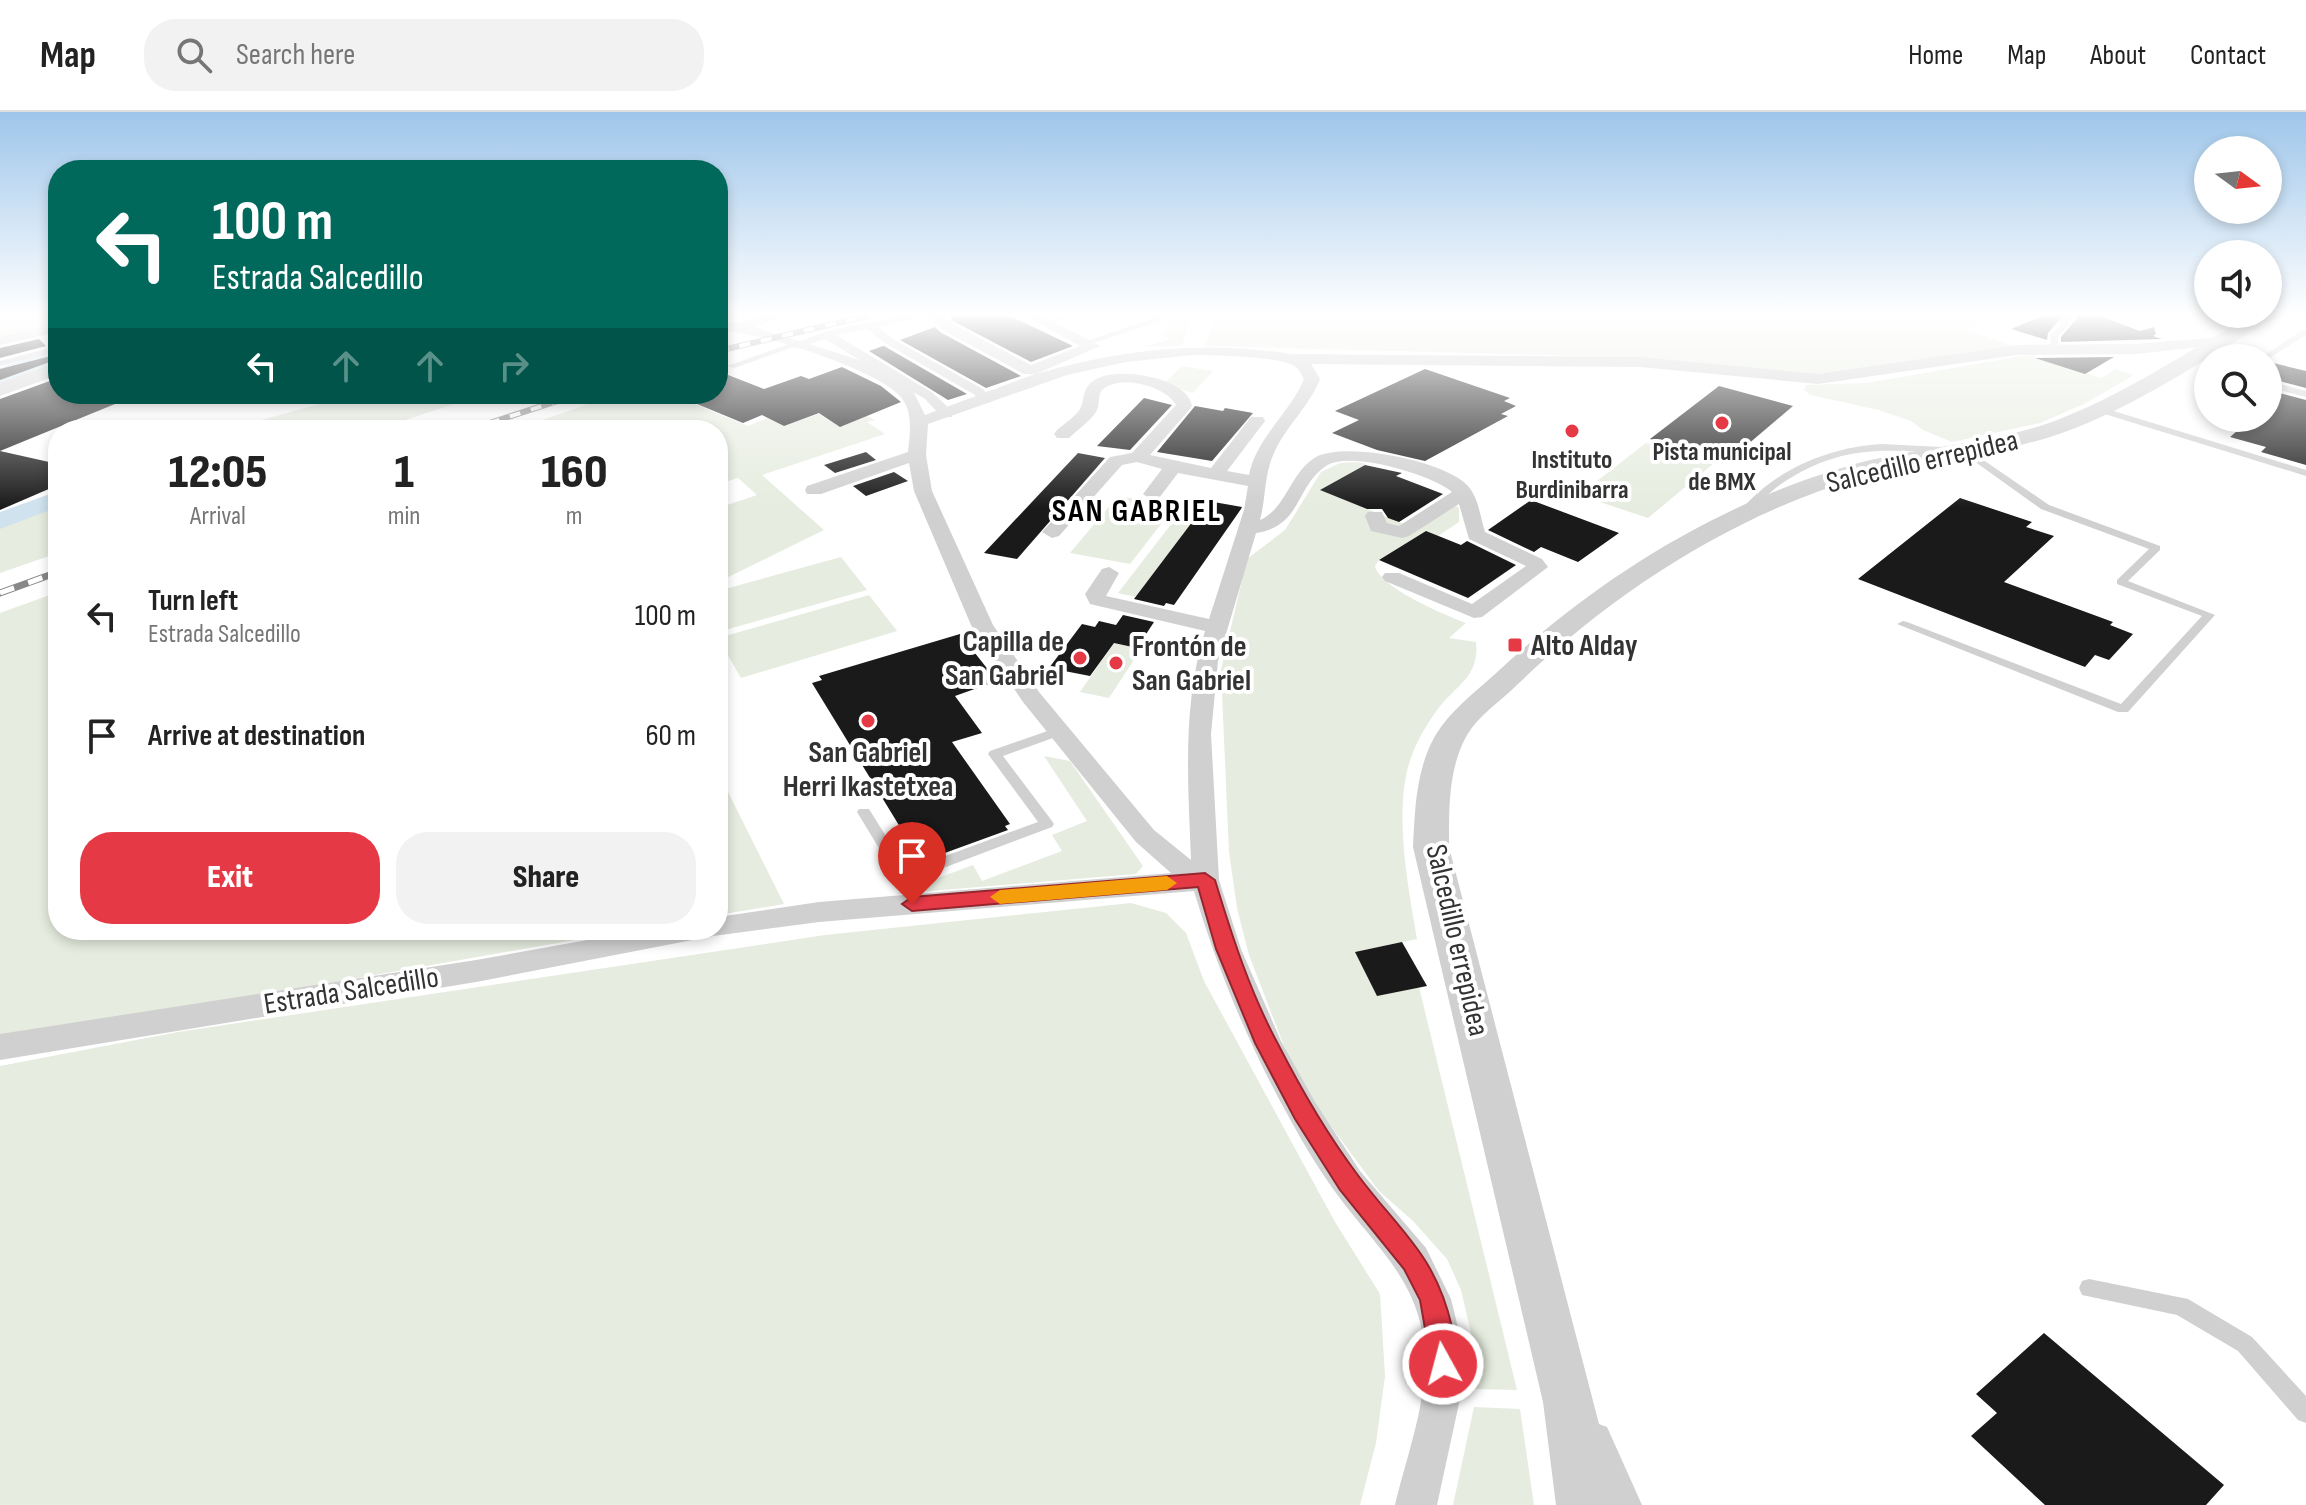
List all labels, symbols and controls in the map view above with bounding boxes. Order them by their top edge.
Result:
search box [144,19,704,91]
text: Map [40,33,96,78]
icon: search [172,33,216,77]
text: Search here [236,37,355,73]
text: Home [1908,39,1963,72]
text: Map [2007,39,2046,72]
text: About [2090,39,2146,72]
text: Contact [2190,39,2266,72]
north arrow [2194,136,2282,224]
map controls [2194,136,2282,432]
text: 100 m [212,189,333,256]
icon: left [80,192,184,296]
button: sound [2194,240,2282,328]
text: Estrada Salcedillo [212,257,424,300]
icon: left [240,344,284,388]
icon: ahead [324,344,368,388]
icon: ahead [408,344,452,388]
icon: right [492,344,536,388]
button: search [2194,344,2282,432]
marker: Pista municipal de BMX [1713,414,1731,432]
marker: Instituto Burdinibarra [1563,422,1581,440]
street label: Salcedillo errepidea [1823,422,2021,501]
place label: Pista municipal de BMX [1652,437,1792,498]
text: 12:05 [169,444,267,501]
text: 1 [394,444,414,501]
text: 160 [541,444,607,501]
place label: Instituto Burdinibarra [1515,445,1629,506]
district label: SAN GABRIEL [1052,492,1222,531]
text: Arrival [190,501,246,532]
text: min [388,501,420,532]
text: m [566,501,583,532]
text: Turn left [148,583,238,619]
icon: left [80,594,124,638]
text: 100 m [635,598,696,634]
text: Estrada Salcedillo [148,619,301,650]
place label: Capilla de San Gabriel [945,624,1064,694]
place label: Alto Alday [1530,628,1638,664]
place label: Frontón de San Gabriel [1132,629,1251,699]
marker: Alto Alday [1506,636,1524,654]
marker: Capilla de San Gabriel [1071,649,1089,667]
marker: Frontón de San Gabriel [1107,654,1125,672]
marker: San Gabriel Herri Ikastetxea [859,712,877,730]
icon: arrive [80,714,124,758]
text: Arrive at destination [148,718,365,754]
text: 60 m [645,718,696,754]
place label: San Gabriel Herri Ikastetxea [783,735,953,805]
pin [878,822,946,904]
button: Exit [80,832,380,924]
button: Share [396,832,696,924]
icon: arrive [890,834,934,878]
street label: Salcedillo errepidea [1418,841,1497,1039]
street label: Estrada Salcedillo [261,959,441,1023]
position arrow [1401,1322,1485,1406]

